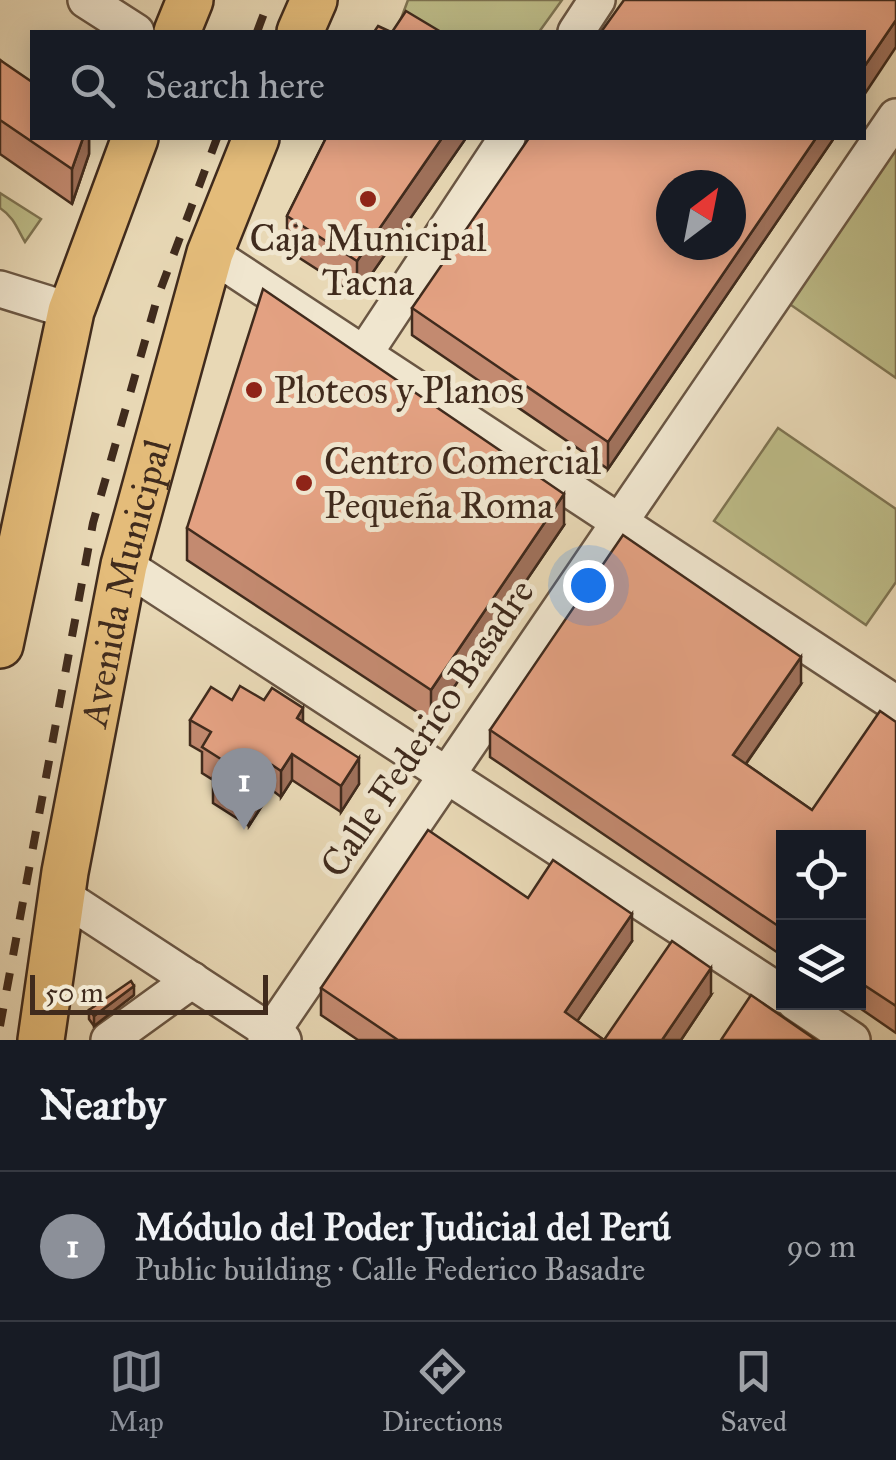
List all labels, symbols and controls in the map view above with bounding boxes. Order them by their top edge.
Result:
search box [30,30,866,140]
icon: search [65,58,120,113]
text: Search here [145,62,325,108]
north arrow [656,170,746,260]
marker: Caja Municipal Tacna [357,188,379,210]
place label: Caja Municipal Tacna [249,215,487,305]
place label: Ploteos y Planos [274,367,524,413]
marker: Ploteos y Planos [243,379,265,401]
street label: Avenida Municipal [70,433,181,733]
place label: Centro Comercial Pequeña Roma [324,438,602,528]
marker: Centro Comercial Pequeña Roma [293,472,315,494]
your location [563,560,614,611]
street label: Calle Federico Basadre [310,570,544,886]
pin: 1 [212,748,276,830]
map controls [776,830,866,1010]
button: locate [776,830,866,920]
button: layers [776,920,866,1010]
scale bar [30,970,268,1014]
text: 50 m [45,975,104,1010]
text: Nearby [40,1079,165,1131]
text: Módulo del Poder Judicial del Perú [135,1204,671,1250]
text: 1 [66,1227,79,1266]
text: 90 m [786,1227,856,1266]
text: Public building · Calle Federico Basadre [135,1250,645,1289]
tab: Map [109,1344,164,1439]
tab: Directions [382,1344,503,1439]
tab: Saved [721,1344,787,1439]

